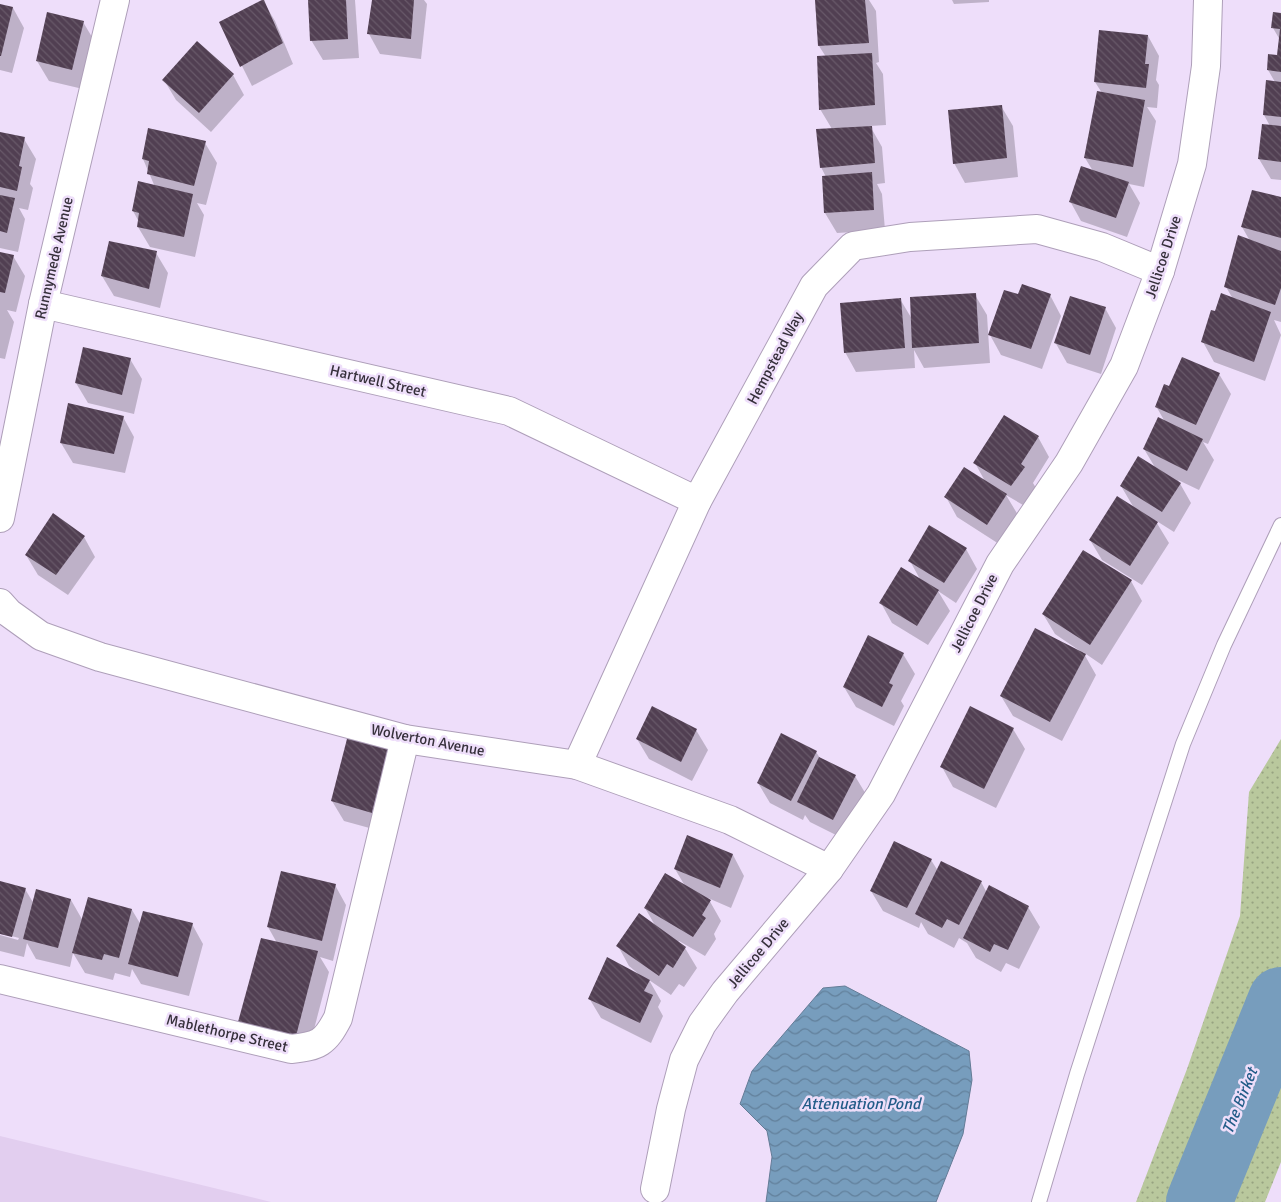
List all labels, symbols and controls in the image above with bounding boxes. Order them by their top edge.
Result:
street label: Runnymede Avenue [31,195,77,321]
street label: Jellicoe Drive [1141,213,1185,301]
street label: Hempstead Way [743,309,807,407]
street label: Hartwell Street [328,361,428,401]
street label: Jellicoe Drive [946,571,1002,655]
street label: Wolverton Avenue [370,720,486,760]
street label: Jellicoe Drive [723,914,793,992]
street label: Mablethorpe Street [165,1010,289,1056]
water label: The Birket [1218,1063,1263,1137]
water label: Attenuation Pond [802,1094,923,1114]

